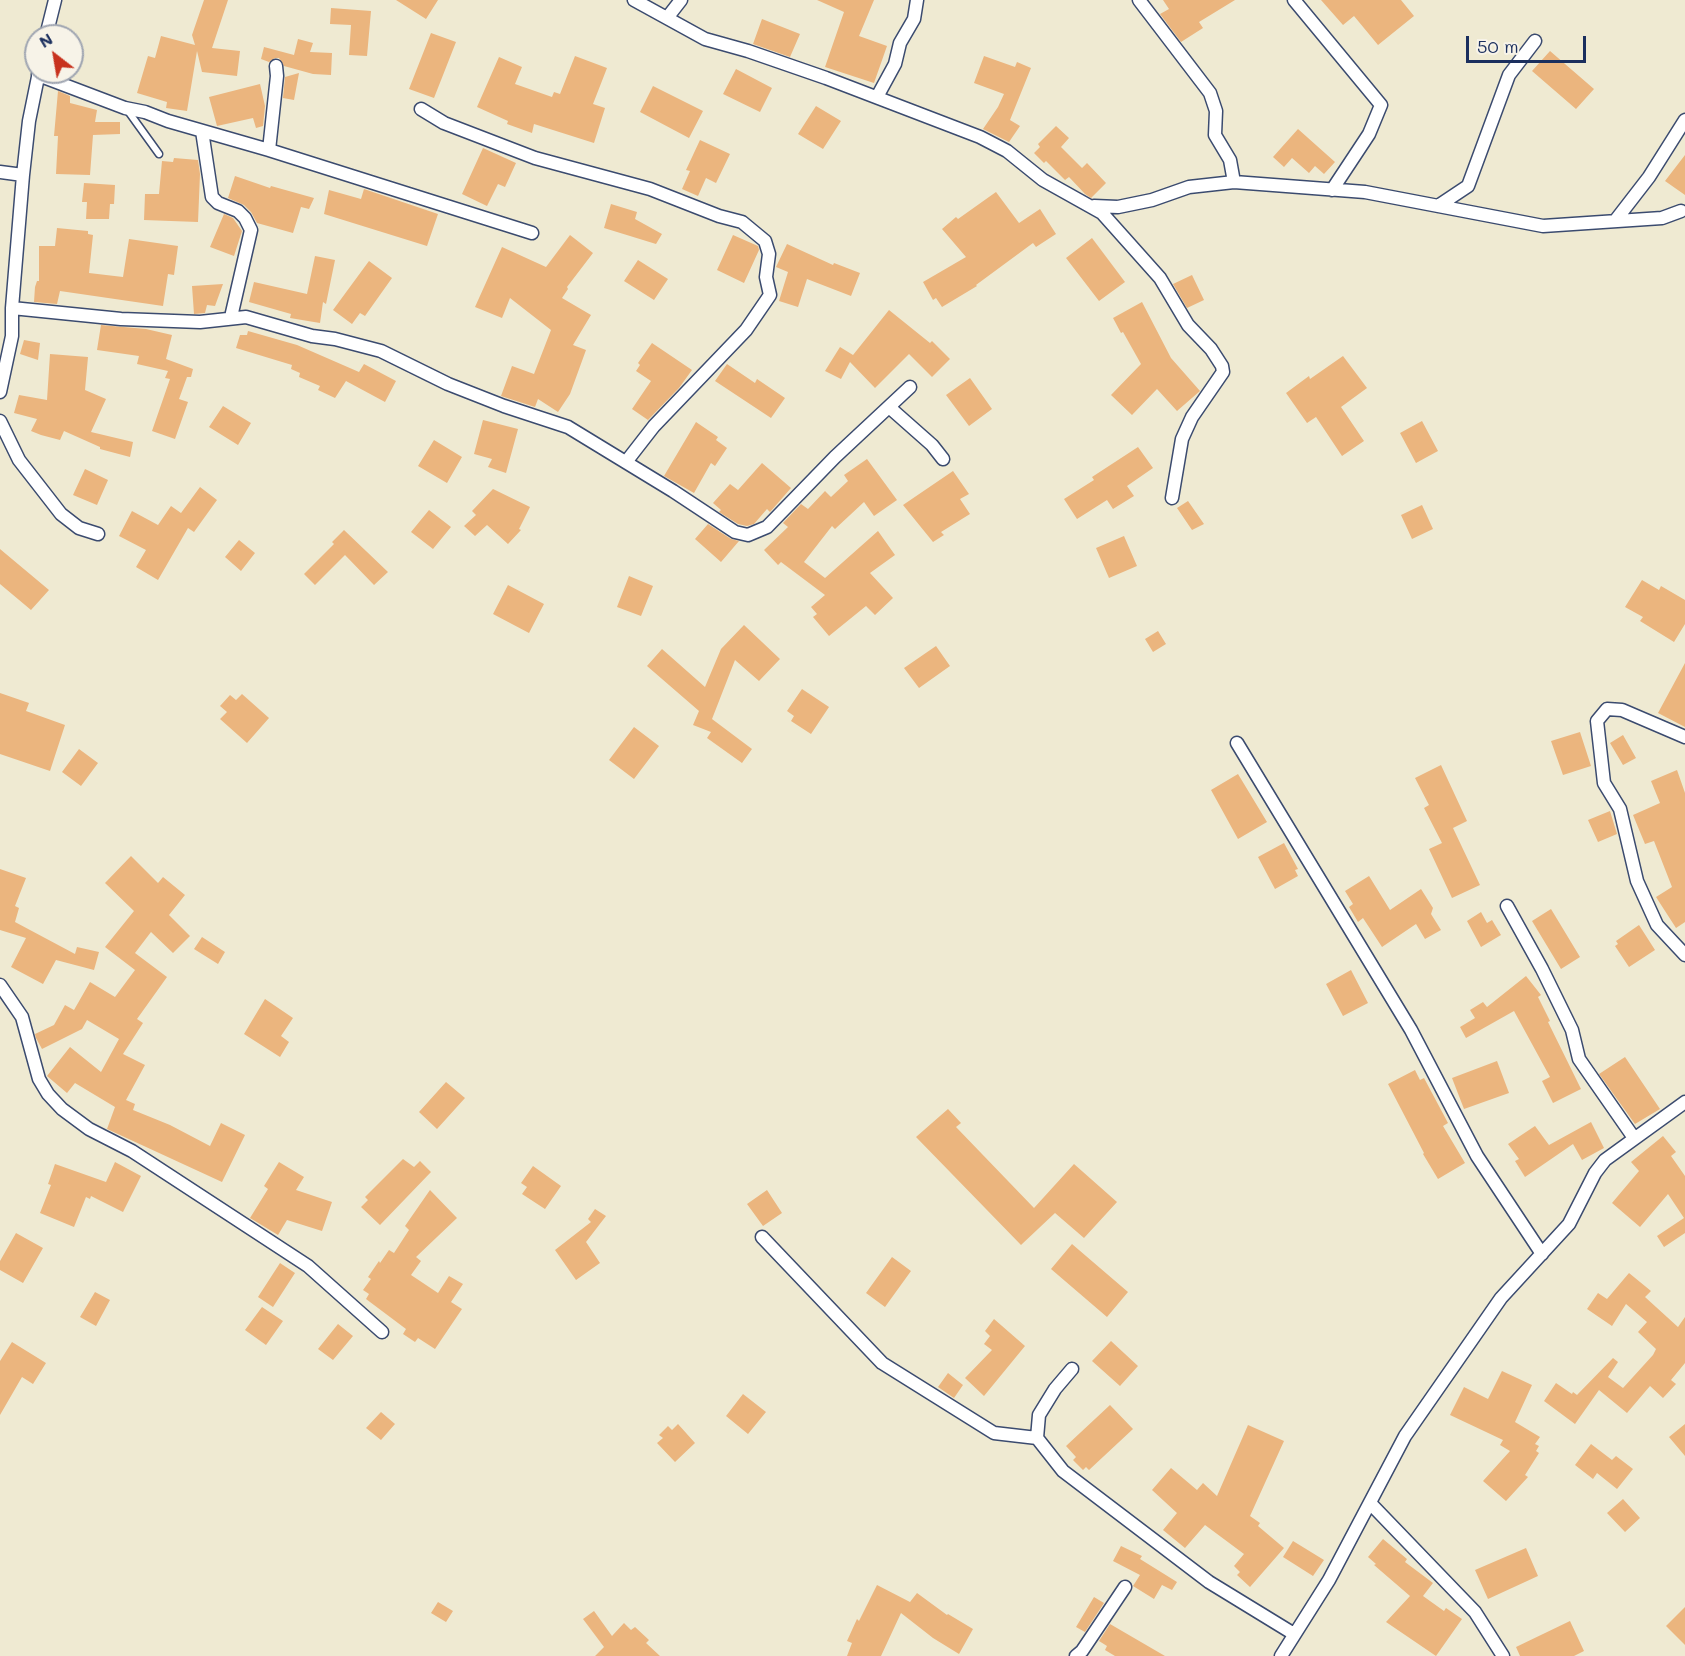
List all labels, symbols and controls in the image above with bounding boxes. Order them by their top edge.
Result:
north arrow [24,24,84,84]
scale bar [1469,24,1589,62]
text: N [35,28,56,52]
text: 50 m [1477,34,1519,58]

